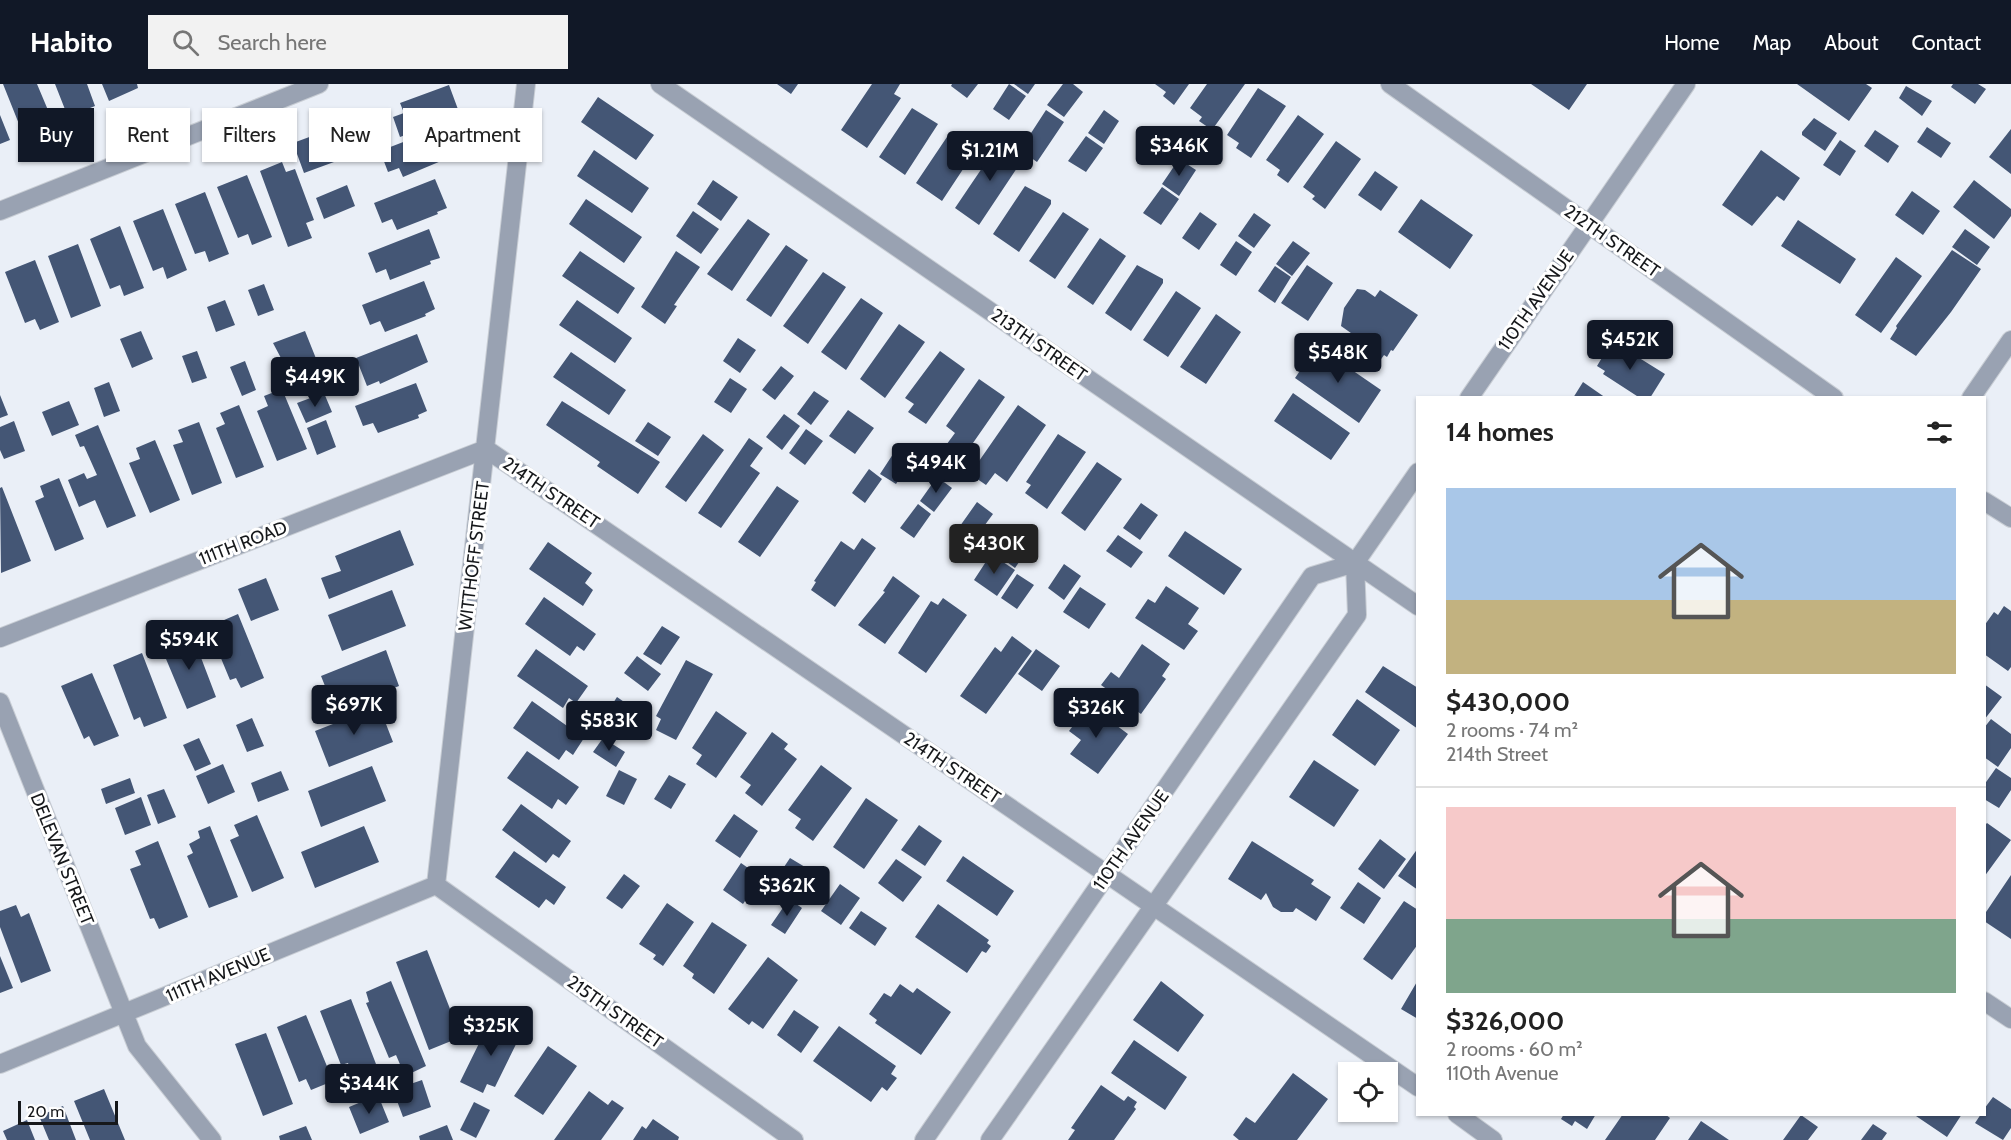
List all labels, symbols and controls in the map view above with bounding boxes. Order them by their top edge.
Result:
search box [148,15,568,69]
text: Habito [30,25,112,59]
icon: search [169,26,202,59]
text: Search here [217,29,327,56]
text: Home [1664,30,1720,55]
text: Map [1753,30,1791,55]
text: About [1824,30,1878,55]
text: Contact [1911,30,1981,55]
chip: Buy [18,108,94,162]
chip: Rent [106,108,190,162]
chip: Filters [202,108,297,162]
chip: New [309,108,391,162]
chip: Apartment [403,108,542,162]
pin: $346K [1137,126,1221,177]
pin: $1.21M [941,131,1039,182]
text: $346K [1150,133,1208,157]
text: $1.21M [961,138,1019,162]
street label: 212TH STREET [1560,200,1664,282]
street label: 110TH AVENUE [1493,246,1579,354]
street label: 213TH STREET [987,304,1091,386]
pin: $452K [1588,320,1672,371]
text: $452K [1601,327,1659,351]
pin: $548K [1296,333,1380,384]
text: $548K [1308,340,1368,364]
pin: $449K [273,357,357,408]
text: $449K [285,364,345,388]
text: 14 homes [1446,416,1554,448]
icon: filters [1923,416,1956,449]
pin: $494K [894,443,978,494]
text: $494K [906,450,966,474]
street label: 214TH STREET [498,453,604,534]
street label: WITTHOFF STREET [454,479,494,632]
street label: 111TH ROAD [196,516,290,570]
pin: $430K [952,524,1036,575]
icon: home [1647,527,1755,635]
text: $430K [963,531,1025,555]
pin: $594K [147,620,231,671]
text: $594K [160,627,218,651]
pin: $697K [312,685,396,736]
text: $430,000 [1446,686,1570,718]
pin: $326K [1054,688,1138,739]
text: $697K [326,692,382,716]
text: $326K [1068,695,1124,719]
pin: $583K [567,701,651,752]
text: $583K [580,708,638,732]
text: 2 rooms · 74 m² [1446,718,1578,742]
street label: 214TH STREET [899,728,1005,809]
text: 214th Street [1446,742,1548,766]
street label: 110TH AVENUE [1088,786,1174,894]
street label: DELEVAN STREET [25,790,99,929]
icon: home [1647,846,1755,954]
pin: $362K [745,866,829,917]
text: $362K [759,873,815,897]
street label: 111TH AVENUE [163,943,273,1007]
street label: 215TH STREET [563,971,667,1053]
text: $326,000 [1446,1005,1564,1037]
pin: $325K [449,1006,533,1057]
text: $325K [463,1013,519,1037]
text: 2 rooms · 60 m² [1446,1037,1583,1061]
text: 110th Avenue [1446,1061,1559,1085]
map controls [1338,1062,1398,1122]
button: locate [1338,1062,1398,1122]
pin: $344K [327,1064,411,1115]
text: $344K [339,1071,399,1095]
scale bar [18,1098,118,1126]
text: 20 m [27,1102,64,1121]

